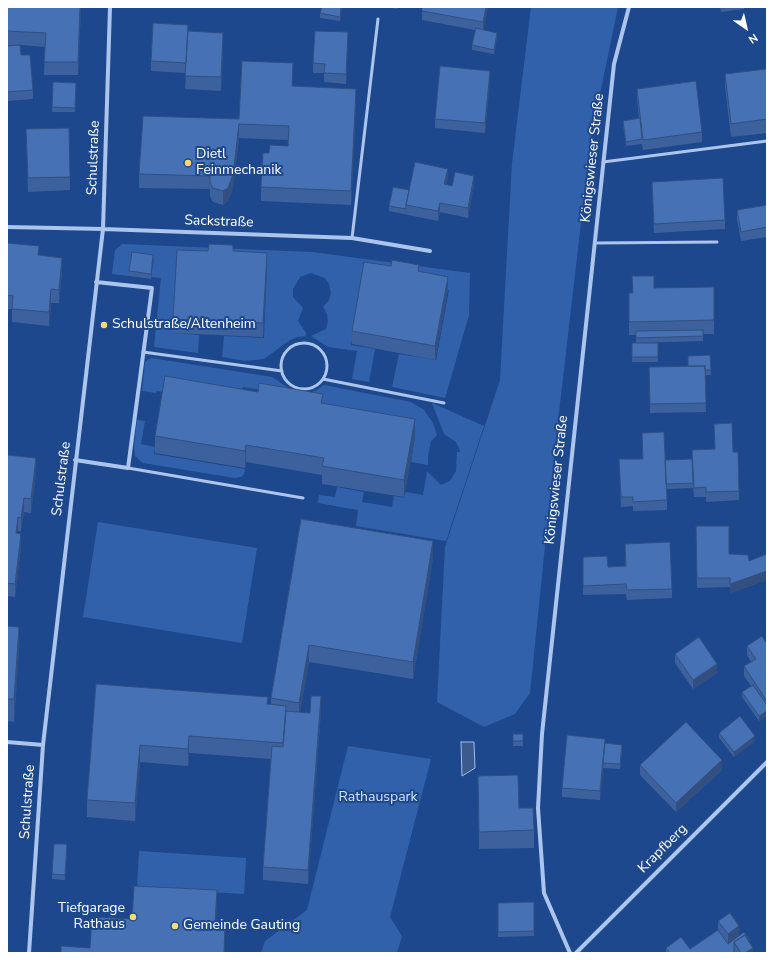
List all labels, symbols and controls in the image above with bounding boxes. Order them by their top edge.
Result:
north arrow [726,8,766,48]
text: N [745,30,761,47]
street label: Königswieser Straße [578,93,608,223]
street label: Schulstraße [84,120,104,196]
place label: Dietl Feinmechanik [196,147,282,180]
marker: Dietl Feinmechanik [183,158,193,168]
street label: Sackstraße [184,212,254,232]
place label: Schulstraße/Altenheim [112,317,256,333]
marker: Schulstraße/Altenheim [99,320,109,330]
street label: Königswieser Straße [542,415,572,545]
street label: Schulstraße [49,441,75,517]
street label: Schulstraße [17,764,39,840]
park label: Rathauspark [338,790,418,806]
street label: Krapfberg [635,821,691,877]
place label: Tiefgarage Rathaus [58,901,125,934]
marker: Tiefgarage Rathaus [128,912,138,922]
place label: Gemeinde Gauting [183,918,300,934]
marker: Gemeinde Gauting [170,921,180,931]

